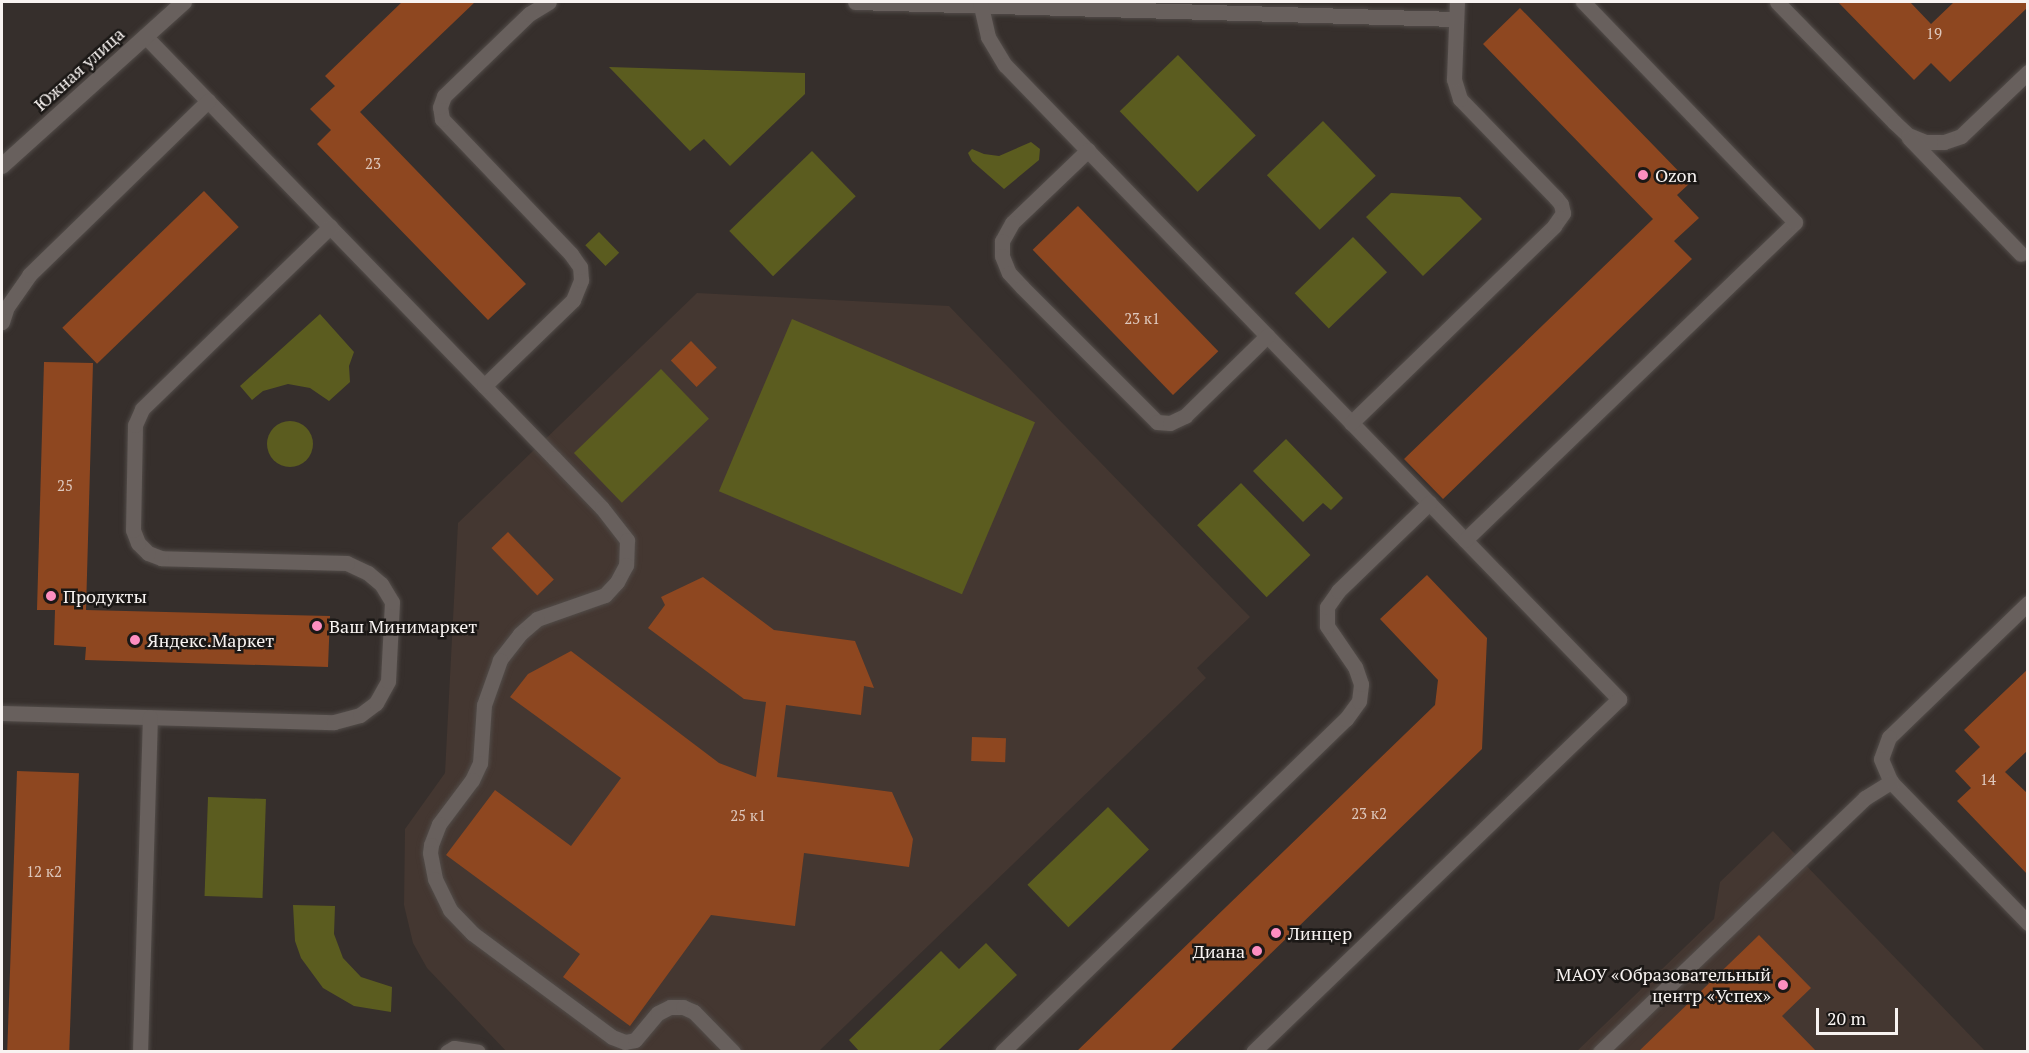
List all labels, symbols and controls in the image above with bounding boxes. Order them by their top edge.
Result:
street label: Южная улица [30,23,128,115]
house number: 19 [1926,25,1942,43]
house number: 23 [365,155,381,173]
place label: Ozon [1655,164,1697,186]
marker: Ozon [1636,168,1650,182]
house number: 23 к1 [1124,310,1160,328]
house number: 25 [57,477,73,495]
place label: Продукты [63,585,147,607]
marker: Продукты [44,589,58,603]
place label: Ваш Минимаркет [329,615,477,637]
marker: Ваш Минимаркет [310,619,324,633]
place label: Яндекс.Маркет [147,629,274,651]
marker: Яндекс.Маркет [128,633,142,647]
house number: 14 [1980,771,1996,789]
house number: 23 к2 [1351,805,1387,823]
house number: 25 к1 [730,807,766,825]
house number: 12 к2 [26,863,62,881]
place label: Линцер [1288,922,1352,944]
marker: Линцер [1269,926,1283,940]
place label: Диана [1192,940,1245,962]
marker: Диана [1250,944,1264,958]
place label: МАОУ «Образовательный центр «Успех» [1555,964,1771,1006]
marker: МАОУ «Образовательный центр «Успех» [1776,978,1790,992]
scale bar [1819,996,1902,1034]
text: 20 m [1827,1006,1866,1030]

